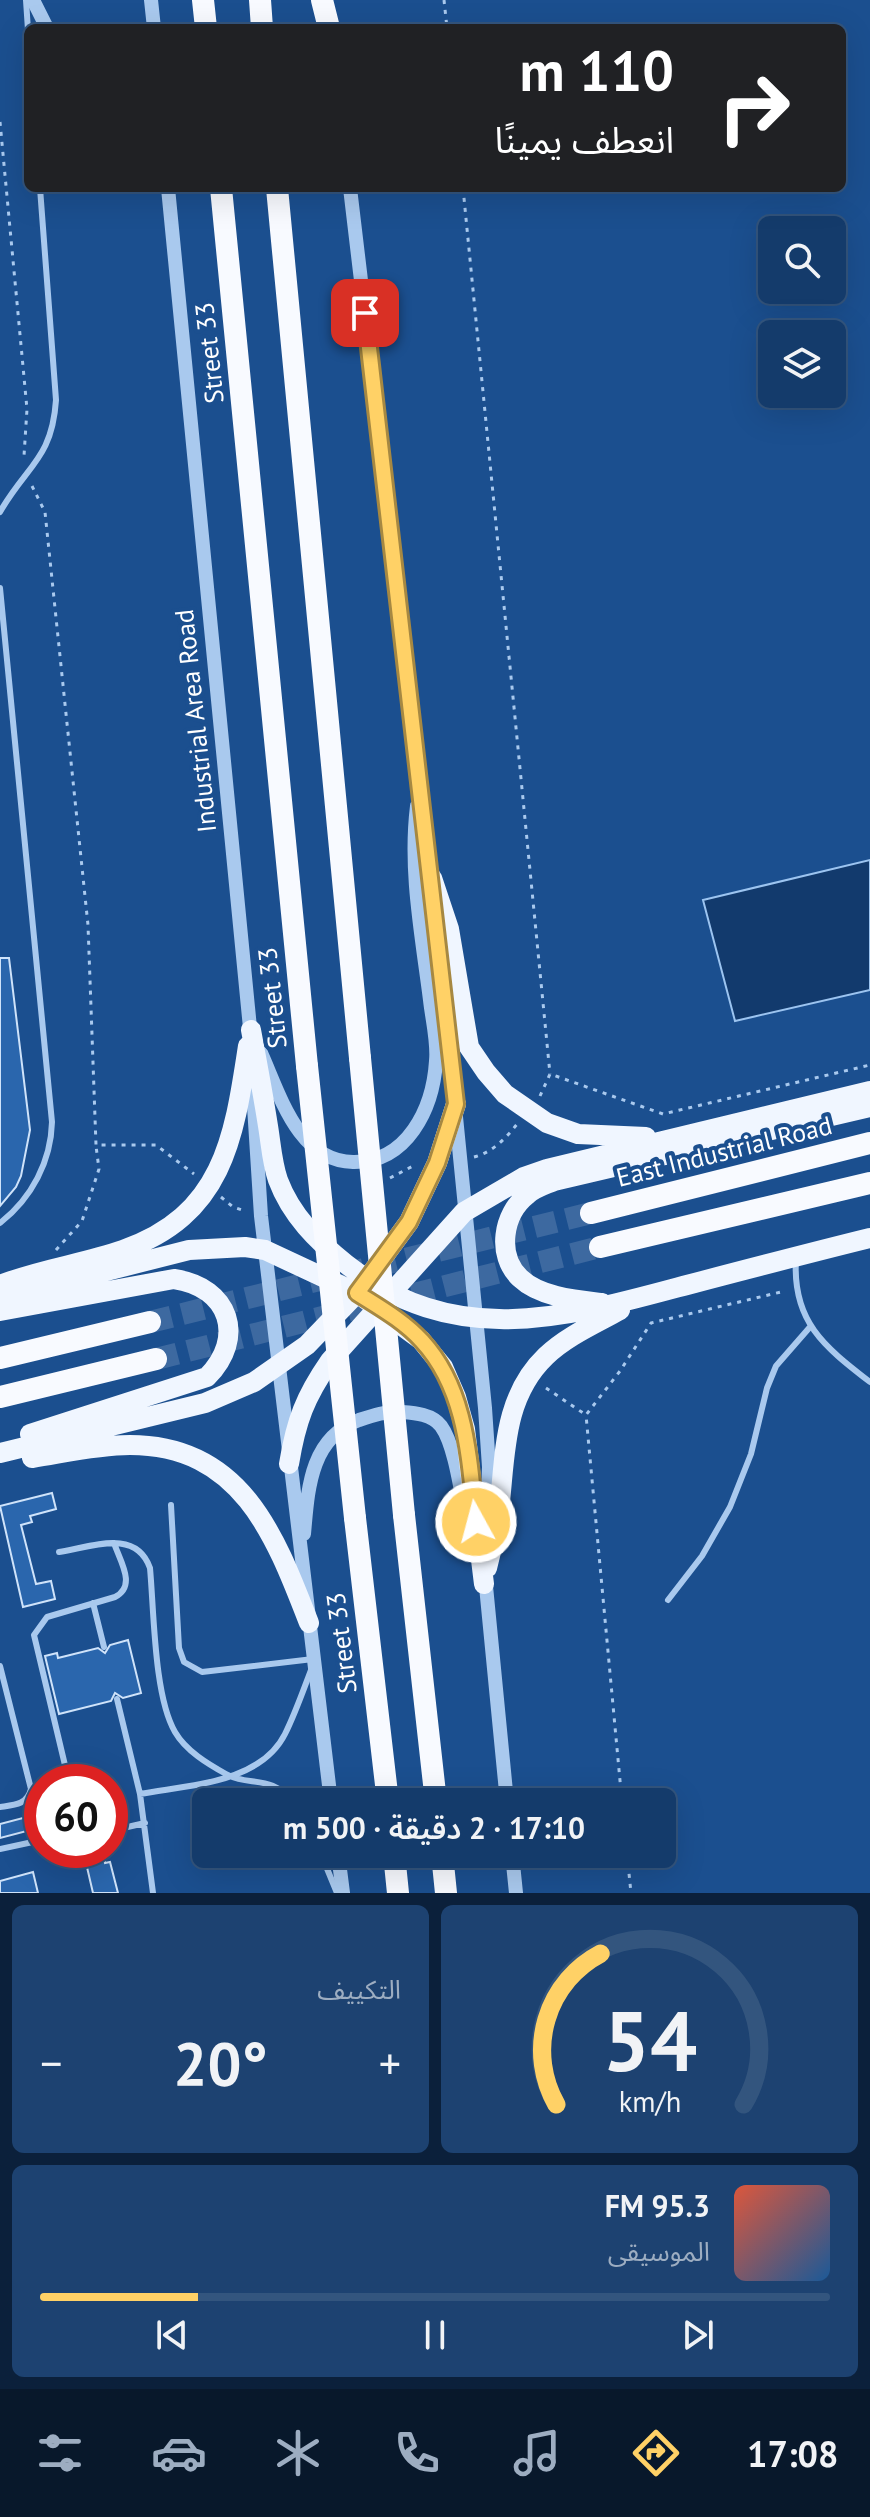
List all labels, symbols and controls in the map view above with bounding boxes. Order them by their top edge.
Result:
text: 110 m [519,34,674,106]
icon: right [702,56,806,160]
text: انعطف يمينًا [494,116,674,163]
map controls [758,216,846,408]
button: search [758,216,846,304]
pin [331,279,399,347]
icon: arrive [343,291,387,335]
street label: Street 33 [187,301,231,405]
button: layers [758,320,846,408]
street label: Industrial Area Road [167,608,223,834]
street label: Street 33 [250,946,294,1050]
street label: East Industrial Road [613,1108,835,1194]
position arrow [434,1480,518,1564]
street label: Street 33 [318,1591,364,1695]
speed limit sign: 60 [24,1764,128,1868]
text: 17:10 · 2 دقيقة · 500 m [283,1808,585,1847]
text: التكييف [317,1973,401,2006]
text: 54 [602,1986,697,2094]
text: 20° [173,2024,268,2102]
text: − [40,2034,62,2091]
text: + [379,2034,401,2091]
text: km/h [618,2083,681,2120]
text: 95.3 FM [605,2186,710,2225]
text: الموسيقى [608,2235,710,2268]
icon: previous [150,2313,194,2357]
icon: pause [413,2313,457,2357]
icon: next [676,2313,720,2357]
icon: filters [32,2425,88,2481]
icon: car [151,2425,207,2481]
icon: climate [270,2425,326,2481]
icon: phone [389,2425,445,2481]
icon: music [509,2425,565,2481]
icon: directions [628,2425,684,2481]
text: 17:08 [747,2430,838,2477]

